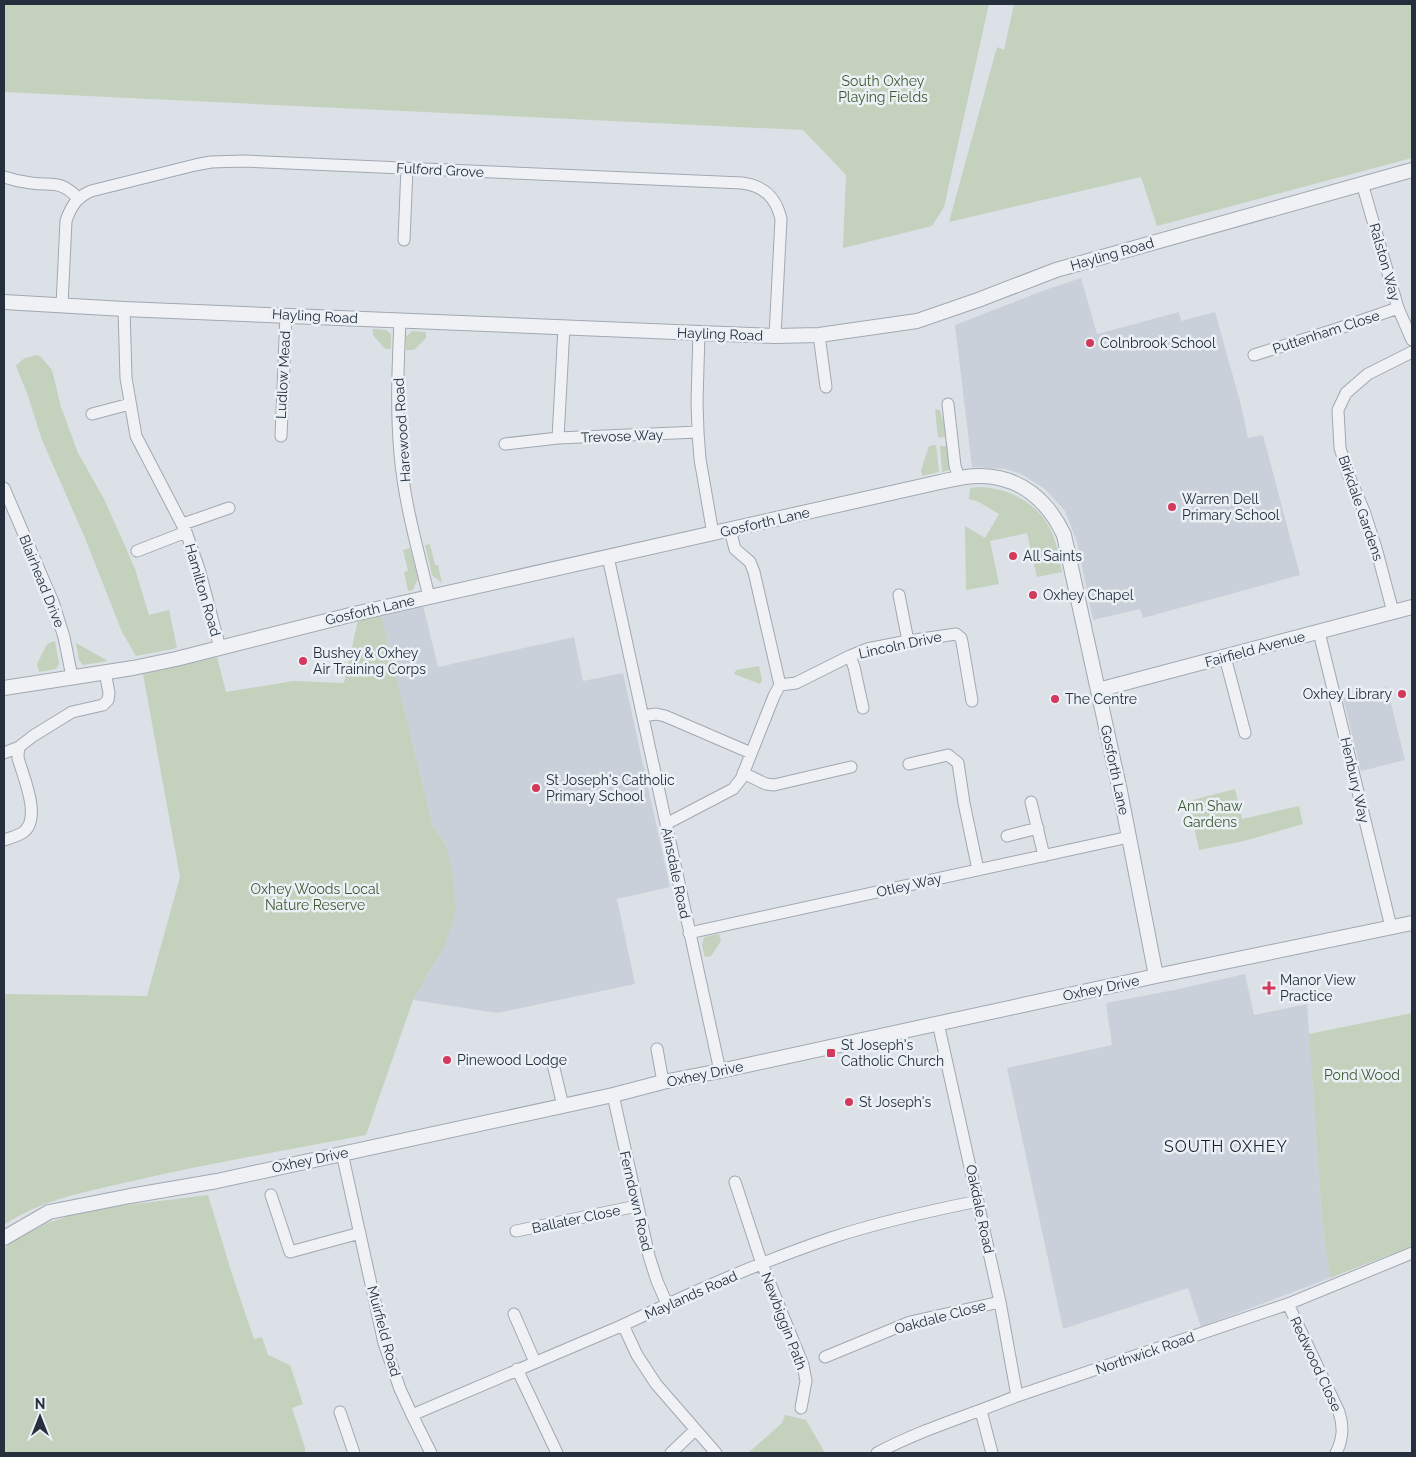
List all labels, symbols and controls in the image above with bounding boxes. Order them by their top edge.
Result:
park label: South Oxhey Playing Fields [838,73,928,105]
street label: Fulford Grove [396,160,484,180]
street label: Ralston Way [1366,221,1404,303]
street label: Hayling Road [1068,234,1156,274]
street label: Hayling Road [272,306,358,326]
street label: Puttenham Close [1270,307,1382,357]
street label: Hayling Road [677,325,763,343]
street label: Ludlow Mead [273,330,293,420]
place label: Colnbrook School [1100,335,1216,351]
marker: Colnbrook School [1084,337,1096,349]
street label: Harewood Road [390,377,414,483]
street label: Trevose Way [580,427,664,445]
street label: Birkdale Gardens [1335,453,1387,563]
place label: Warren Dell Primary School [1182,491,1280,523]
marker: Warren Dell Primary School [1166,501,1178,513]
street label: Gosforth Lane [719,504,811,540]
street label: Blairhead Drive [16,532,68,630]
street label: Hamilton Road [182,542,224,638]
place label: All Saints [1023,548,1082,564]
marker: All Saints [1007,550,1019,562]
place label: Oxhey Chapel [1043,587,1134,603]
marker: Oxhey Chapel [1027,589,1039,601]
street label: Gosforth Lane [324,592,416,628]
street label: Lincoln Drive [857,628,943,662]
street label: Fairfield Avenue [1203,628,1307,670]
place label: Bushey & Oxhey Air Training Corps [313,645,426,677]
marker: Bushey & Oxhey Air Training Corps [297,655,309,667]
place label: Oxhey Library [1303,686,1392,702]
marker: Oxhey Library [1396,688,1408,700]
place label: The Centre [1065,691,1137,707]
marker: The Centre [1049,693,1061,705]
street label: Gosforth Lane [1098,724,1132,816]
street label: Henbury Way [1337,735,1373,825]
place label: St Joseph's Catholic Primary School [546,772,675,804]
marker: St Joseph's Catholic Primary School [530,782,542,794]
park label: Ann Shaw Gardens [1178,798,1243,830]
street label: Ainsdale Road [659,826,693,920]
street label: Otley Way [875,870,943,900]
park label: Oxhey Woods Local Nature Reserve [251,881,380,913]
street label: Oxhey Drive [1061,972,1141,1004]
place label: Manor View Practice [1280,972,1357,1004]
marker: Manor View Practice [1262,981,1276,995]
place label: St Joseph's Catholic Church [841,1037,944,1069]
marker: St Joseph's Catholic Church [825,1047,837,1059]
place label: Pinewood Lodge [457,1052,567,1068]
marker: Pinewood Lodge [441,1054,453,1066]
street label: Oxhey Drive [665,1058,745,1090]
park label: Pond Wood [1324,1067,1400,1083]
place label: St Joseph's [859,1094,931,1110]
marker: St Joseph's [843,1096,855,1108]
district label: SOUTH OXHEY [1164,1137,1288,1156]
street label: Oxhey Drive [270,1144,350,1176]
street label: Ferndown Road [617,1149,655,1253]
street label: Oakdale Road [963,1163,997,1255]
street label: Ballater Close [530,1202,622,1236]
street label: Maylands Road [642,1267,740,1323]
street label: Newbiggin Path [758,1270,810,1372]
street label: Muirfield Road [364,1284,404,1378]
street label: Oakdale Close [893,1297,987,1337]
street label: Redwood Close [1287,1314,1345,1414]
street label: Northwick Road [1094,1329,1196,1377]
north arrow [15,1392,65,1442]
text: N [35,1396,45,1412]

